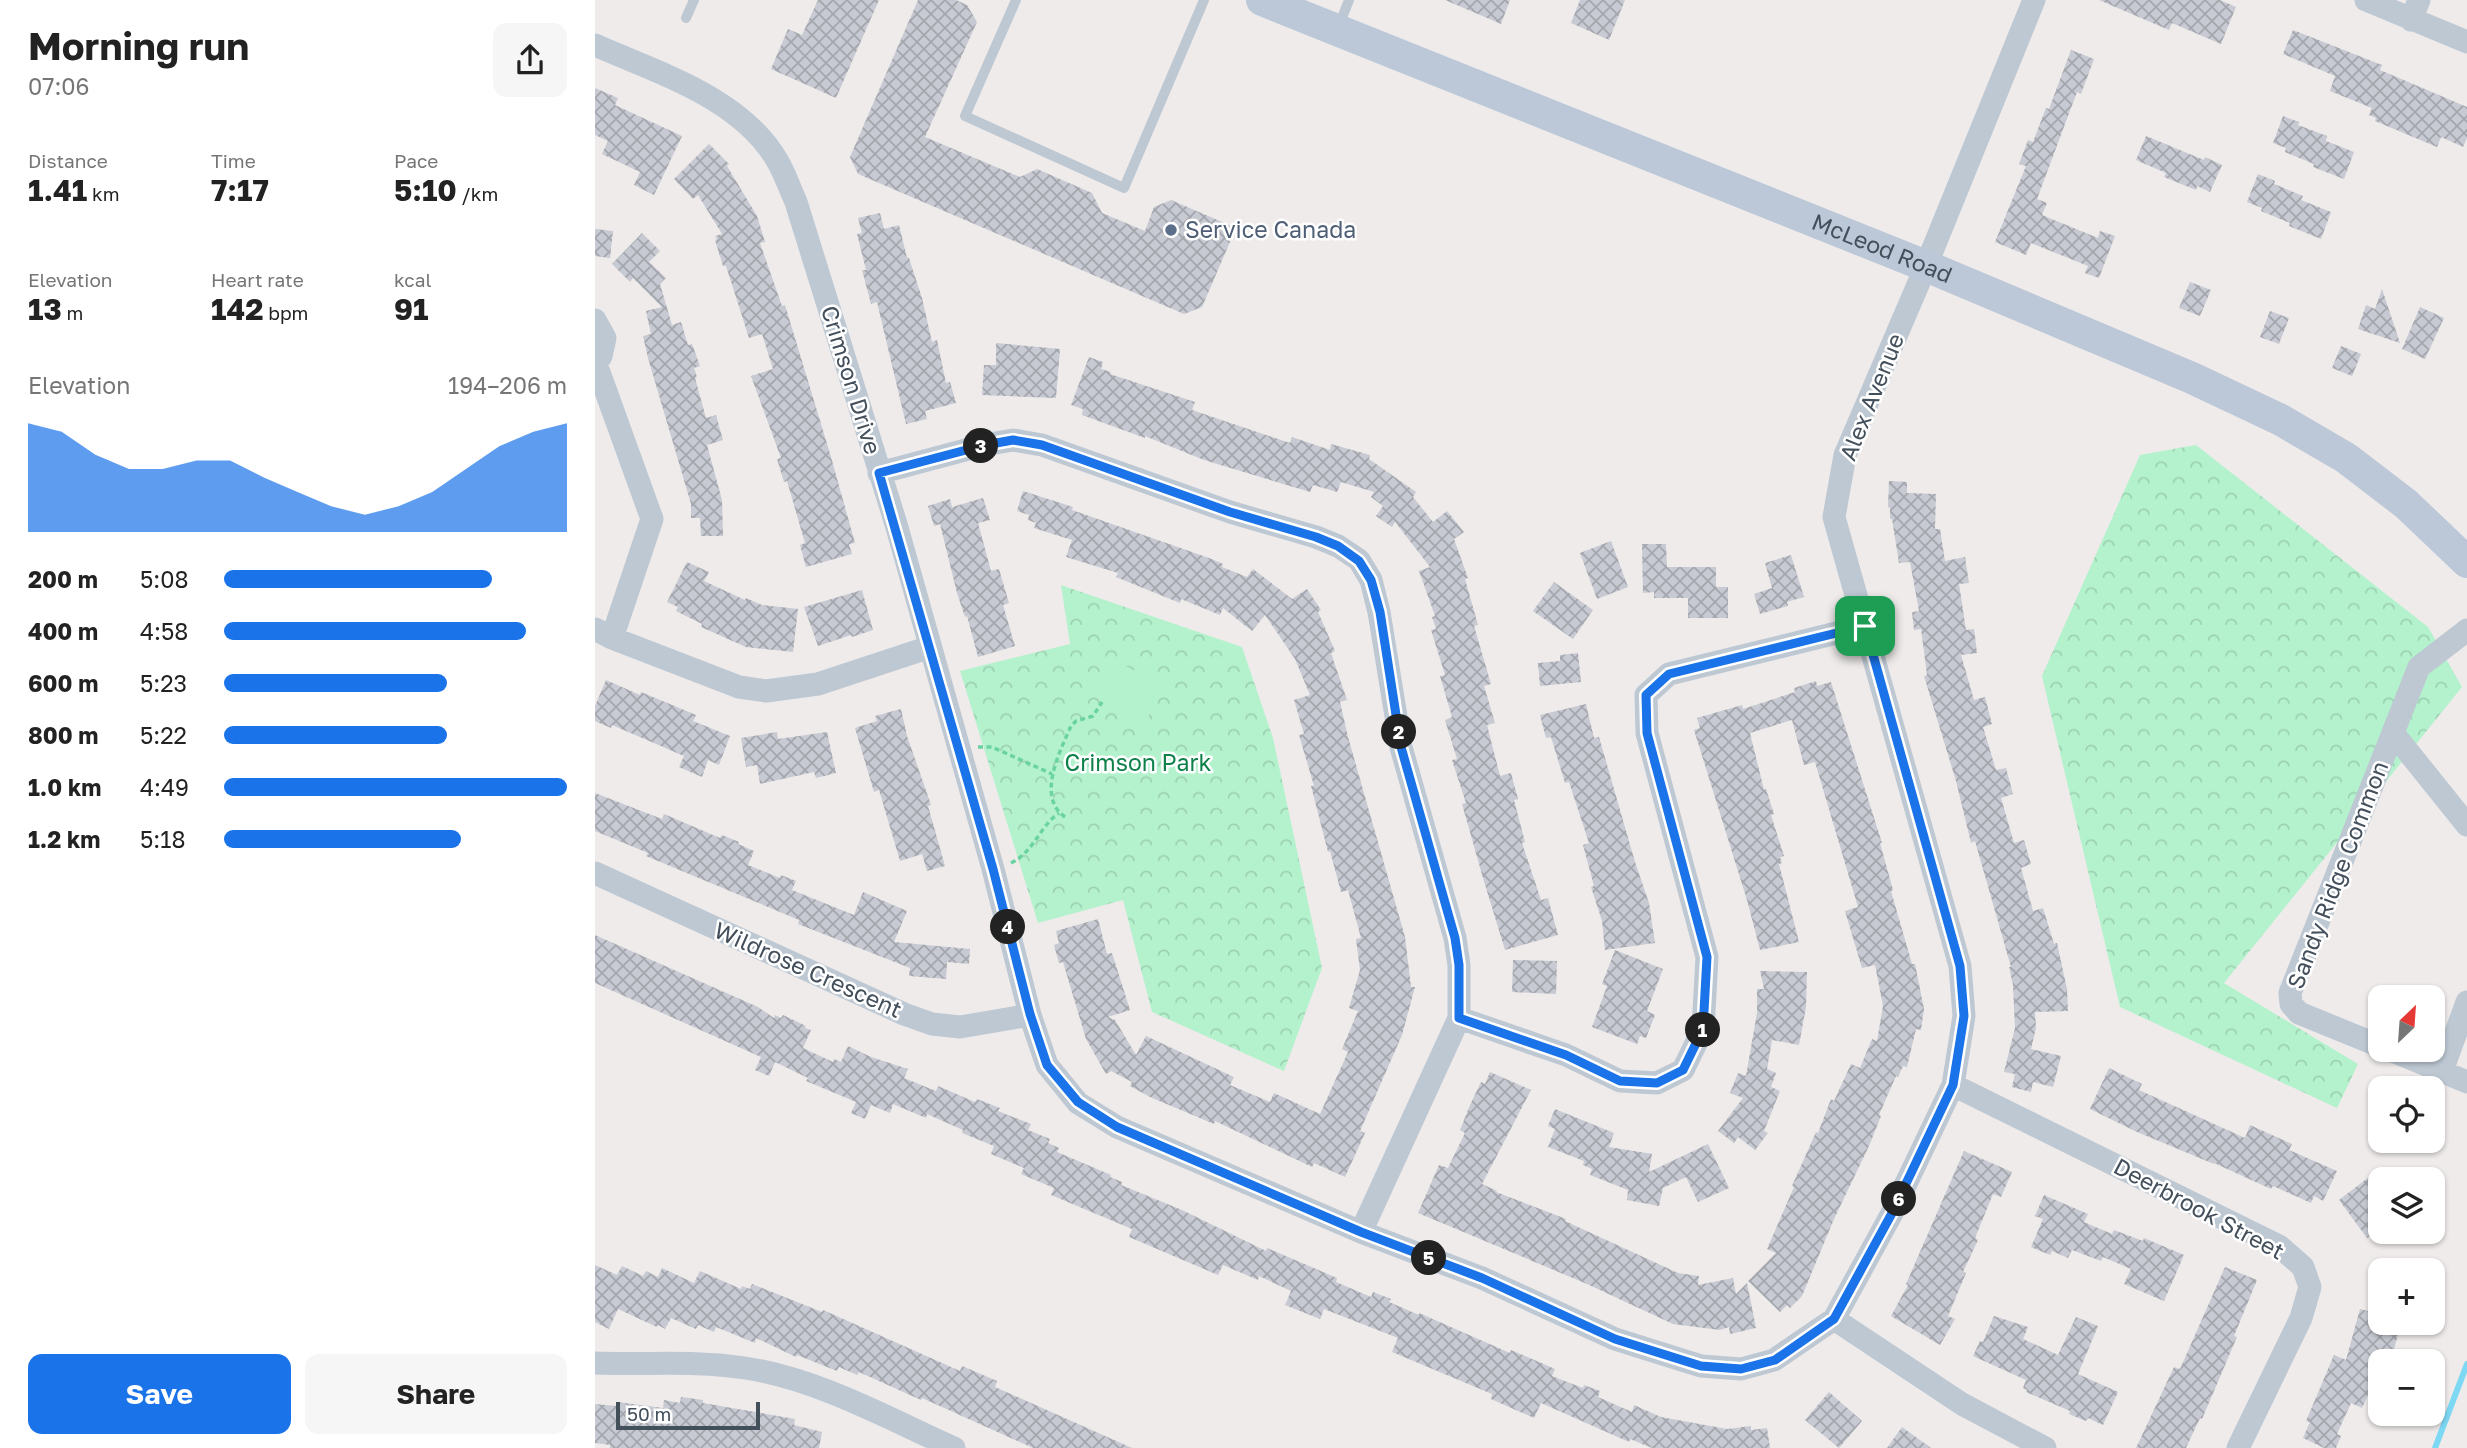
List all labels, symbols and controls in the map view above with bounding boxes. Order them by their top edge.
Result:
text: Morning run [28,23,249,68]
button: share [493,23,567,97]
text: 07:06 [28,72,90,100]
text: Distance [28,149,108,172]
text: Time [211,149,256,172]
text: Pace [394,149,438,172]
text: 1.41 [28,172,87,208]
text: 7:17 [211,172,269,208]
text: 5:10 [394,172,457,208]
text: km [87,182,120,205]
text: /km [457,182,498,205]
street label: McLeod Road [1808,207,1957,288]
place label: Service Canada [1185,215,1356,243]
marker: Service Canada [1163,222,1179,238]
text: Elevation [28,268,113,291]
text: Heart rate [211,268,304,291]
text: kcal [394,268,432,291]
text: 13 [28,291,62,327]
text: 142 [211,291,264,327]
text: 91 [394,291,429,327]
text: m [62,301,83,324]
text: bpm [264,301,308,324]
street label: Crimson Drive [816,302,888,457]
street label: Alex Avenue [1833,329,1909,464]
text: Elevation [28,371,130,399]
text: 194–206 m [448,371,567,399]
pin: 3 [963,428,999,464]
text: 3 [975,434,986,457]
text: 200 m [28,565,98,593]
text: 5:08 [140,565,189,593]
pin [1835,596,1895,656]
icon: arrive [1846,607,1884,645]
text: 400 m [28,617,98,645]
text: 4:58 [140,617,188,645]
text: 600 m [28,669,98,697]
text: 5:23 [140,669,187,697]
pin: 2 [1381,714,1417,750]
text: 2 [1393,720,1404,743]
text: 800 m [28,721,99,749]
text: 5:22 [140,721,187,749]
park label: Crimson Park [1065,748,1211,776]
street label: Sandy Ridge Common [2281,757,2393,993]
text: 1.0 km [28,773,101,801]
text: 4:49 [140,773,189,801]
text: 1.2 km [28,825,100,853]
text: 5:18 [140,825,185,853]
pin: 4 [991,909,1025,944]
street label: Wildrose Crescent [710,915,906,1023]
text: 4 [1002,915,1013,938]
north arrow [2368,985,2445,1062]
map controls [2368,985,2445,1426]
pin: 1 [1685,1012,1721,1048]
text: 1 [1698,1018,1707,1041]
button: locate [2368,1076,2445,1153]
street label: Deerbrook Street [2109,1151,2290,1265]
button: layers [2368,1167,2445,1244]
pin: 6 [1881,1182,1917,1216]
text: 6 [1892,1187,1905,1210]
pin: 5 [1411,1240,1447,1276]
text: 5 [1423,1246,1434,1269]
button: + [2368,1258,2445,1335]
button: − [2368,1349,2445,1426]
button: Save [28,1354,291,1434]
button: Share [305,1354,567,1434]
scale bar [616,1399,759,1431]
text: 50 m [627,1402,671,1425]

